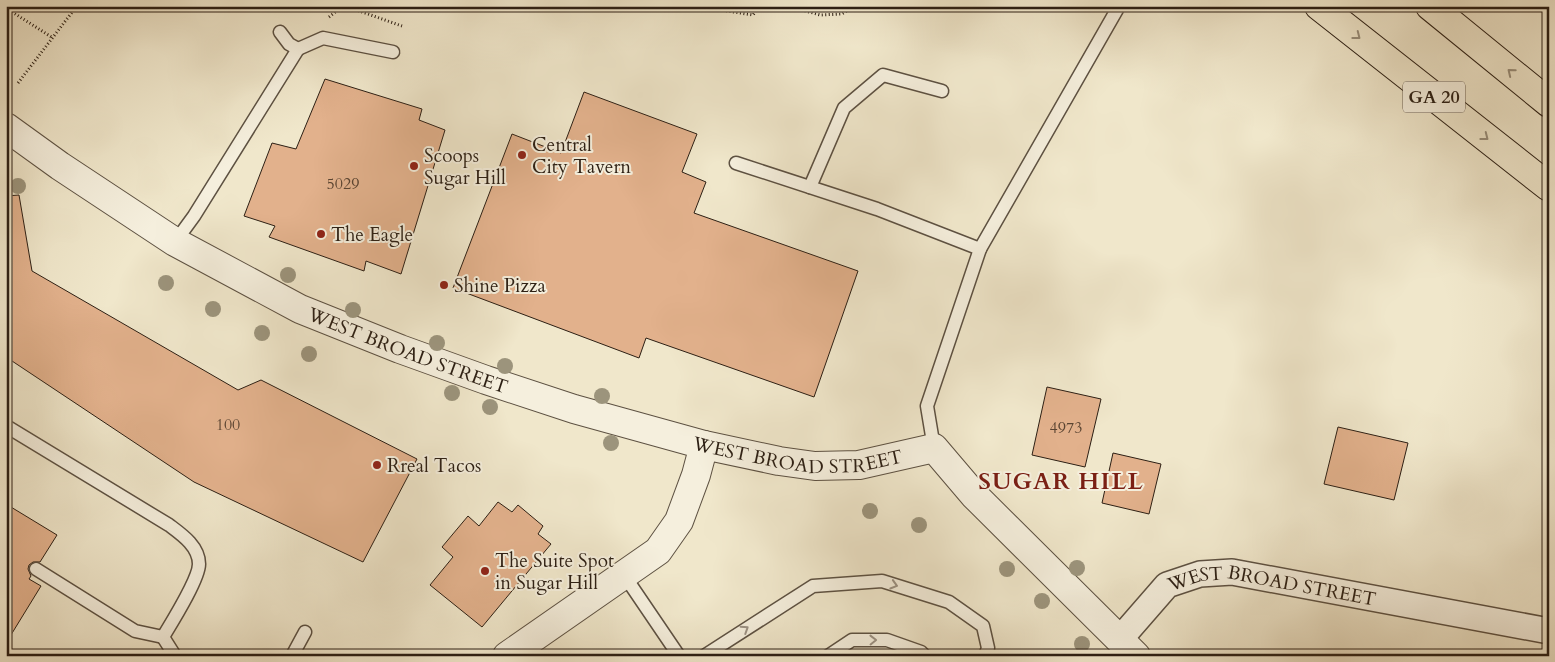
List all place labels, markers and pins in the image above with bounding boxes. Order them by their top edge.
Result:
place label: Central City Tavern [532,132,631,180]
place label: Scoops Sugar Hill [424,143,506,191]
marker: Central City Tavern [516,149,528,161]
marker: Scoops Sugar Hill [408,160,420,172]
place label: The Eagle [331,222,413,248]
marker: The Eagle [315,228,327,240]
place label: Shine Pizza [454,273,546,299]
marker: Shine Pizza [438,279,450,291]
place label: Rreal Tacos [387,453,481,479]
marker: Rreal Tacos [371,459,383,471]
place label: The Suite Spot in Sugar Hill [495,548,614,596]
marker: The Suite Spot in Sugar Hill [479,565,491,577]

